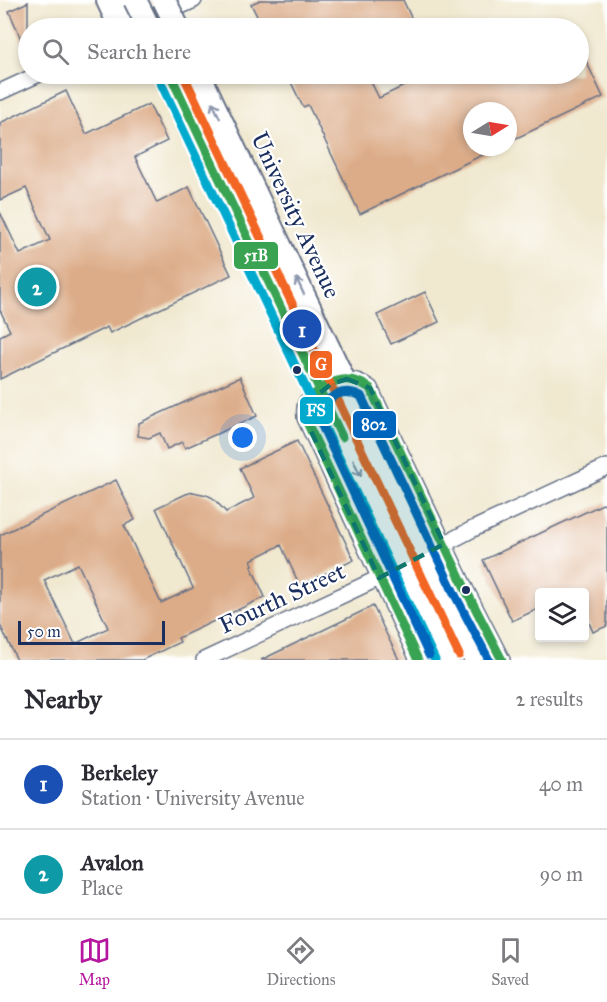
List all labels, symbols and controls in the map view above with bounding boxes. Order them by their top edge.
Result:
search box [18,18,589,84]
icon: search [39,35,72,68]
text: Search here [87,38,191,65]
one-way arrow [210,101,222,119]
north arrow [463,102,517,156]
street label: University Avenue [244,127,348,303]
line badge: 51B [233,241,279,270]
text: 51B [244,246,268,265]
pin: 2 [18,264,57,310]
one-way arrow [293,278,305,296]
pin: 1 [282,306,322,352]
line badge: G [309,350,333,379]
text: G [315,355,327,374]
unlabelled marker [291,364,303,376]
line badge: FS [299,396,334,425]
text: FS [306,401,326,420]
line badge: 802 [352,410,397,439]
text: 802 [361,415,388,434]
your location [228,423,257,452]
one-way arrow [351,458,363,476]
street label: Fourth Street [214,555,350,640]
unlabelled marker [460,584,472,596]
map controls [535,588,589,642]
button: layers [535,588,589,642]
scale bar [18,618,165,646]
text: 50 m [27,622,61,641]
text: Nearby [24,683,102,715]
text: 2 results [515,687,583,711]
text: Berkeley [81,759,157,786]
text: 1 [40,772,47,796]
text: 40 m [539,772,583,796]
text: Station · University Avenue [81,786,305,810]
text: Avalon [81,849,144,876]
text: 2 [39,862,48,886]
text: 90 m [540,862,583,886]
text: Place [81,876,123,900]
tab: Map [78,934,111,989]
tab: Directions [267,934,335,989]
tab: Saved [491,934,529,989]

